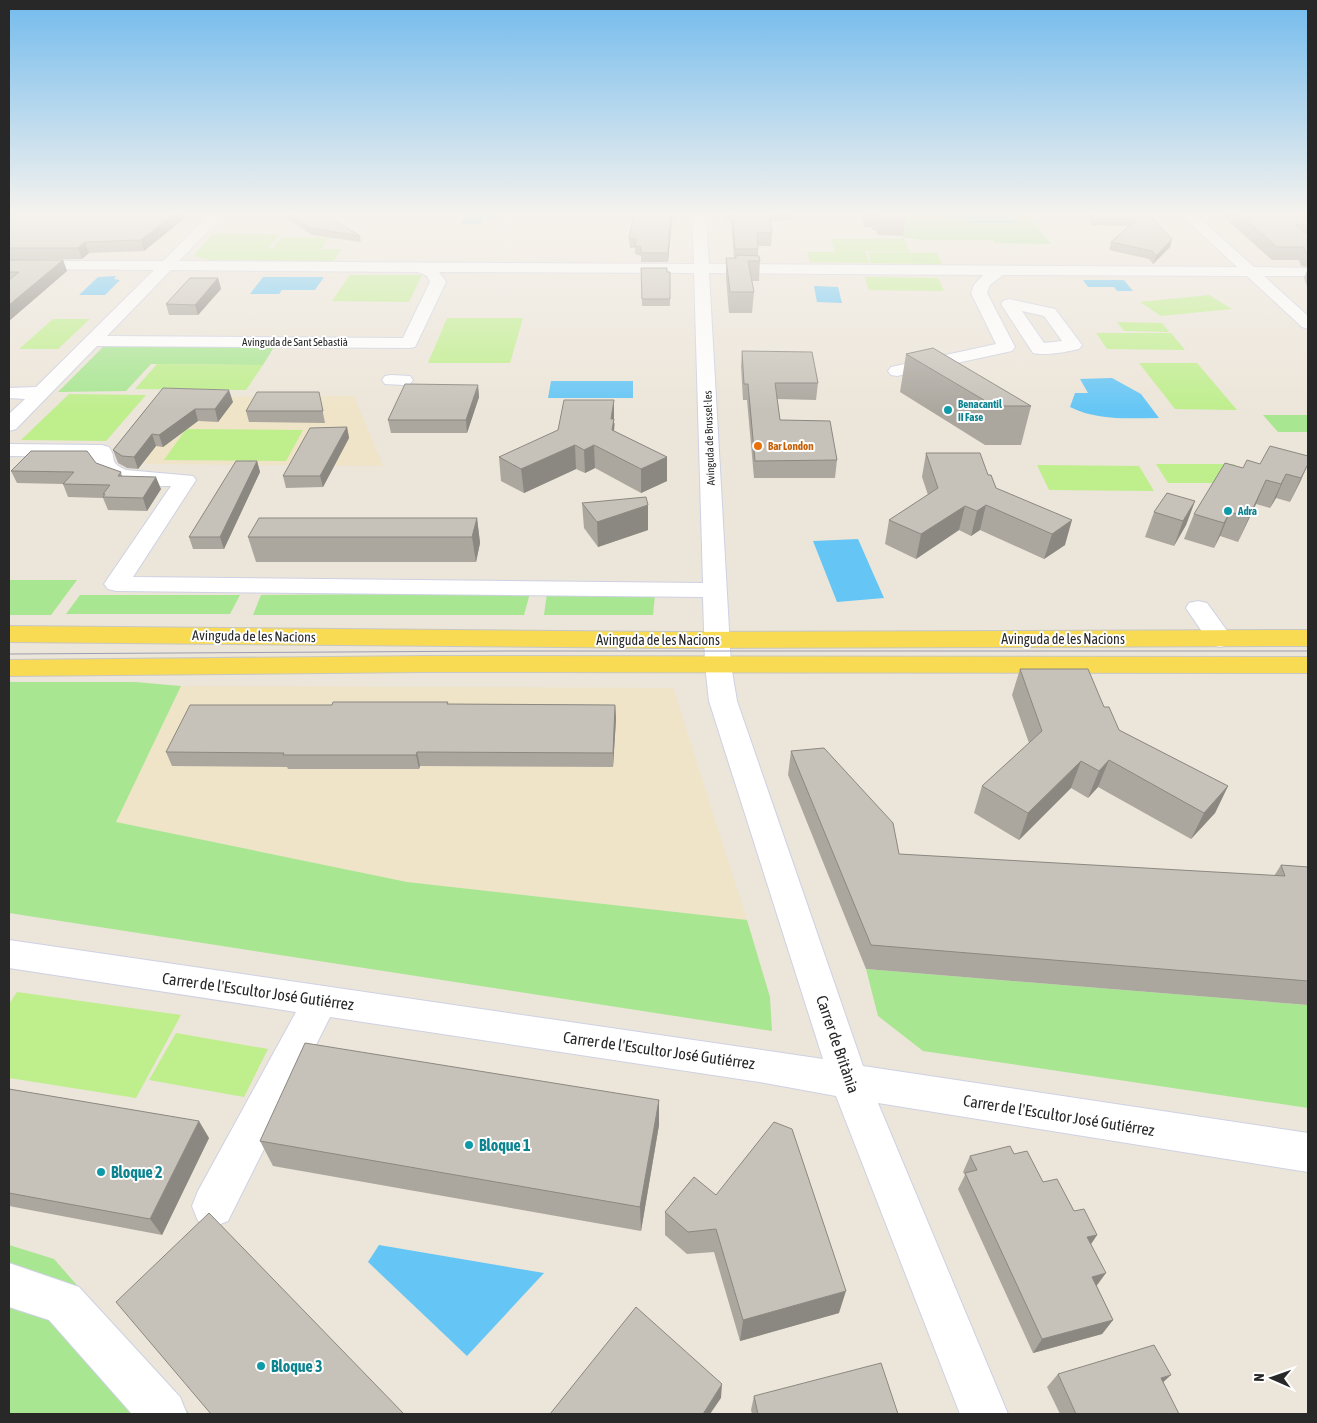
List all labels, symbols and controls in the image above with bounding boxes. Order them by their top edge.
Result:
street label: Avinguda de Sant Sebastià [242,336,348,348]
street label: Avinguda de Brussel·les [701,390,717,486]
place label: Benacantil II Fase [958,398,1003,423]
marker: Benacantil II Fase [942,404,954,416]
marker: Bar London [752,440,764,452]
place label: Bar London [768,440,814,452]
marker: Adra [1222,505,1234,517]
place label: Adra [1237,505,1257,517]
street label: Avinguda de les Nacions [192,627,316,645]
street label: Avinguda de les Nacions [1001,631,1125,647]
street label: Avinguda de les Nacions [596,632,720,648]
street label: Carrer de l'Escultor José Gutiérrez [161,969,355,1013]
street label: Carrer de Britània [813,993,863,1095]
street label: Carrer de l'Escultor José Gutiérrez [562,1028,756,1072]
street label: Carrer de l'Escultor José Gutiérrez [962,1091,1156,1139]
place label: Bloque 1 [479,1136,531,1154]
marker: Bloque 1 [463,1139,475,1151]
place label: Bloque 2 [111,1163,162,1181]
marker: Bloque 2 [95,1166,107,1178]
north arrow [1247,1353,1297,1403]
place label: Bloque 3 [271,1357,322,1375]
marker: Bloque 3 [255,1360,267,1372]
text: N [1251,1373,1267,1382]

